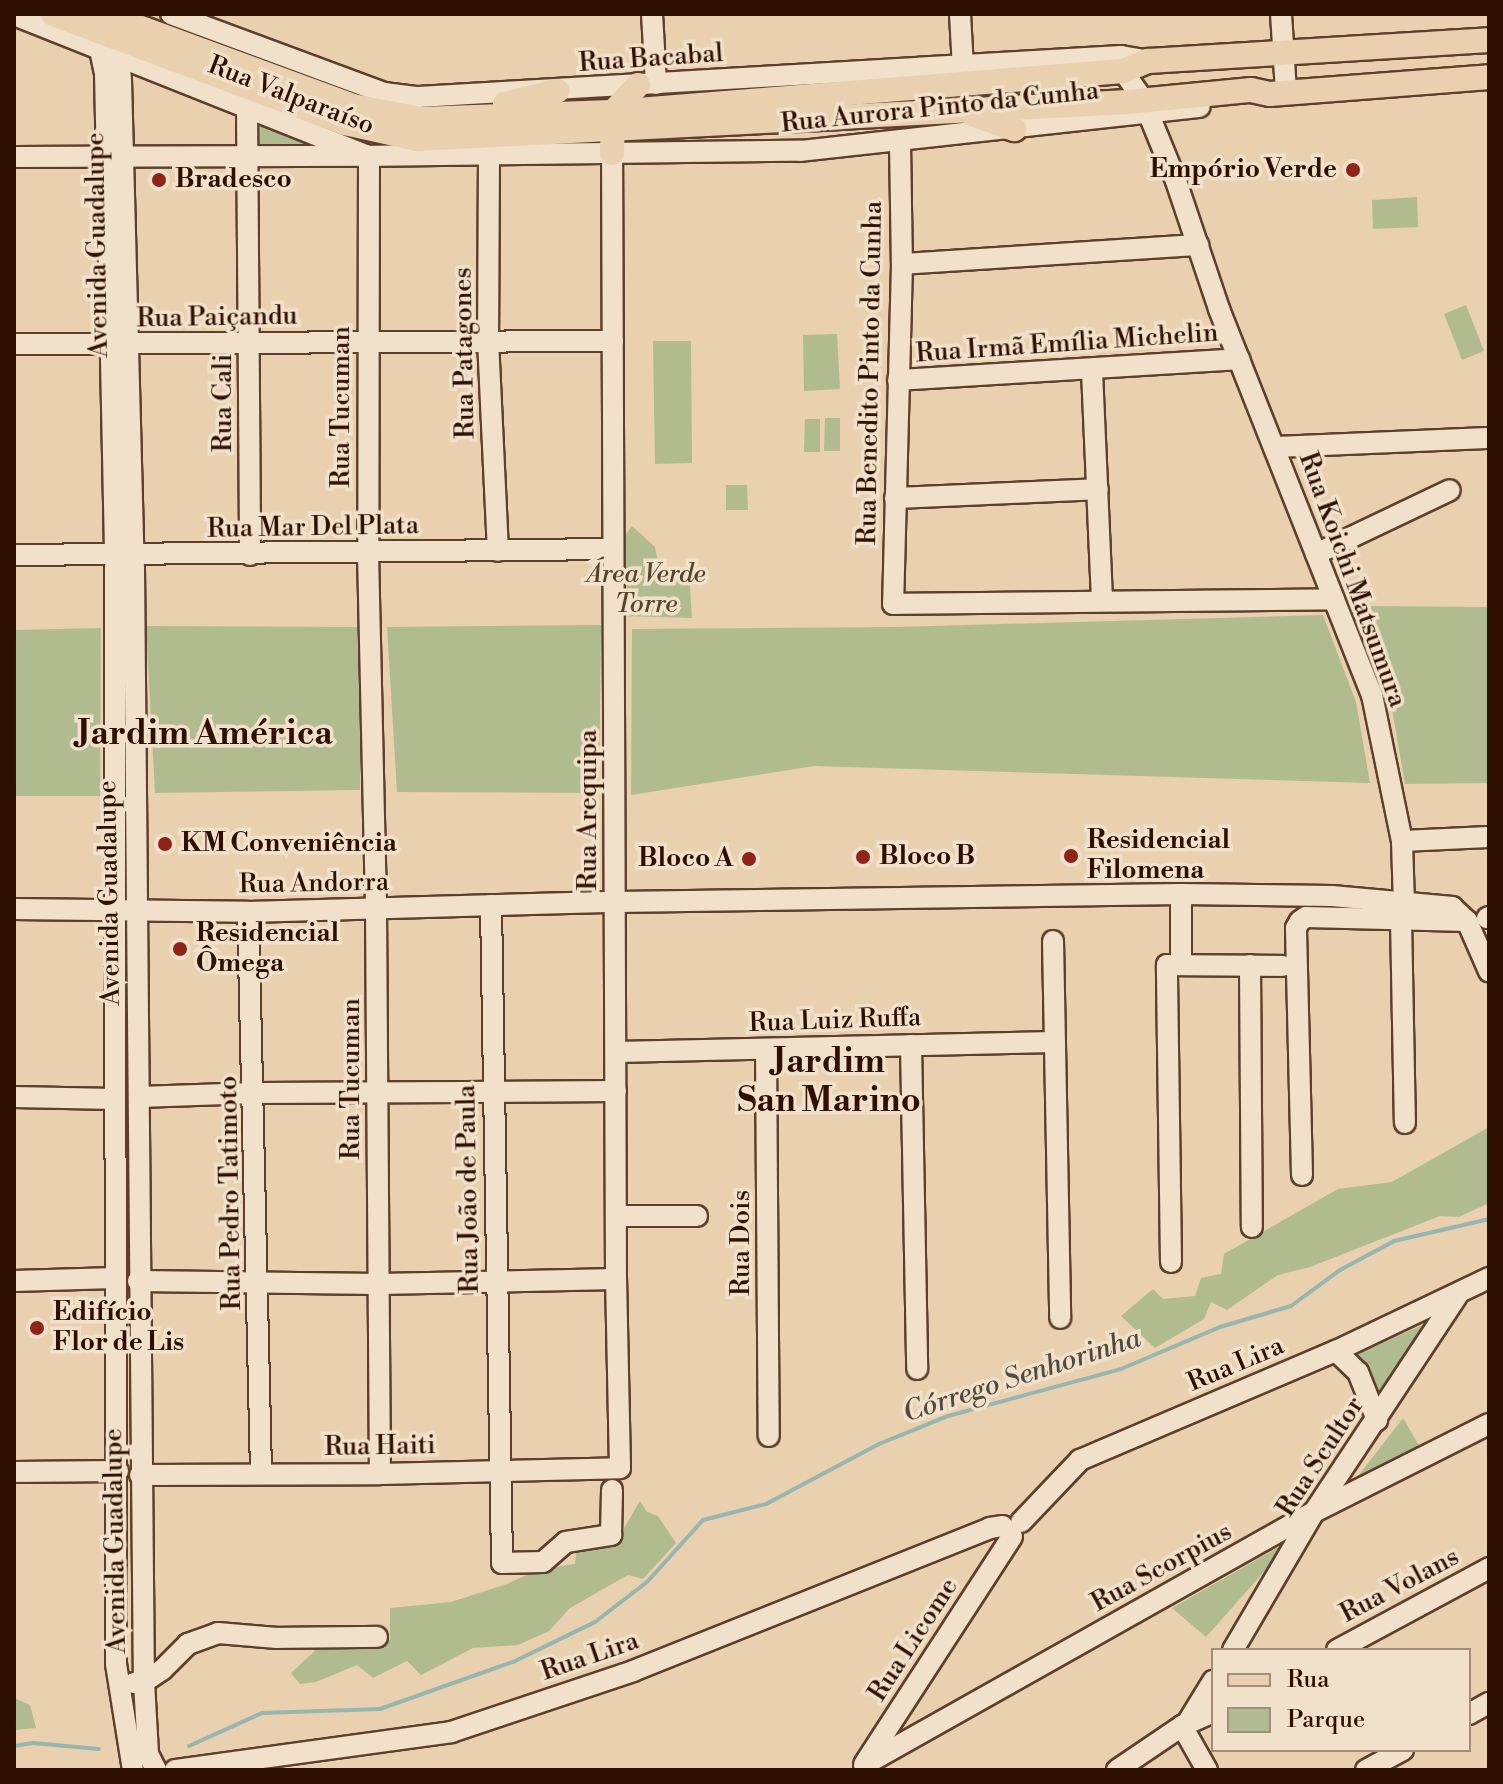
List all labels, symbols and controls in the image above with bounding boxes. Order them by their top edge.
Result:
street label: Rua Bacabal [578,38,724,80]
street label: Rua Valparaíso [203,50,379,142]
street label: Rua Aurora Pinto da Cunha [779,76,1101,140]
street label: Avenida Guadalupe [80,132,116,358]
place label: Empório Verde [1150,154,1337,186]
marker: Empório Verde [1344,161,1362,179]
place label: Bradesco [175,164,292,196]
marker: Bradesco [150,171,168,189]
street label: Rua Benedito Pinto da Cunha [852,201,890,545]
street label: Rua Patagones [448,267,482,439]
street label: Rua Paiçandu [136,301,298,335]
street label: Rua Irmã Emília Michelin [915,318,1219,370]
street label: Rua Tucuman [326,326,358,488]
street label: Rua Cali [208,354,240,452]
street label: Rua Koichi Matsumura [1291,448,1413,712]
street label: Rua Mar Del Plata [207,511,419,545]
park label: Área Verde Torre [586,559,706,620]
district label: Jardim América [77,715,333,755]
street label: Rua Arequipa [573,730,605,890]
street label: Avenida Guadalupe [92,780,128,1006]
place label: Residencial Filomena [1087,825,1230,886]
place label: KM Conveniência [181,828,397,860]
marker: KM Conveniência [156,835,174,853]
place label: Bloco B [879,841,975,873]
place label: Bloco A [638,843,733,875]
marker: Residencial Filomena [1062,847,1080,865]
marker: Bloco B [854,848,872,866]
marker: Bloco A [740,850,758,868]
street label: Rua Andorra [239,867,389,901]
place label: Residencial Ômega [196,918,339,980]
marker: Residencial Ômega [171,940,189,958]
street label: Rua Tucuman [336,998,368,1160]
street label: Rua Luiz Ruffa [748,1002,922,1040]
district label: Jardim San Marino [737,1042,921,1122]
street label: Rua Pedro Tatimoto [213,1075,249,1311]
street label: Rua João de Paula [452,1084,486,1294]
street label: Rua Dois [726,1190,758,1296]
place label: Edifício Flor de Lis [53,1297,184,1358]
marker: Edifício Flor de Lis [28,1319,46,1337]
water label: Córrego Senhorinha [899,1322,1145,1430]
street label: Rua Lira [1183,1331,1289,1399]
street label: Rua Scultor [1271,1391,1371,1523]
street label: Avenida Guadalupe [98,1428,134,1654]
street label: Rua Haiti [324,1430,436,1464]
street label: Rua Scorpius [1086,1517,1238,1619]
street label: Rua Volans [1335,1542,1465,1630]
street label: Rua Licome [863,1572,965,1708]
street label: Rua Lira [537,1626,643,1688]
legend [1211,1648,1471,1752]
text: Rua [1287,1665,1329,1695]
text: Parque [1287,1705,1365,1735]

